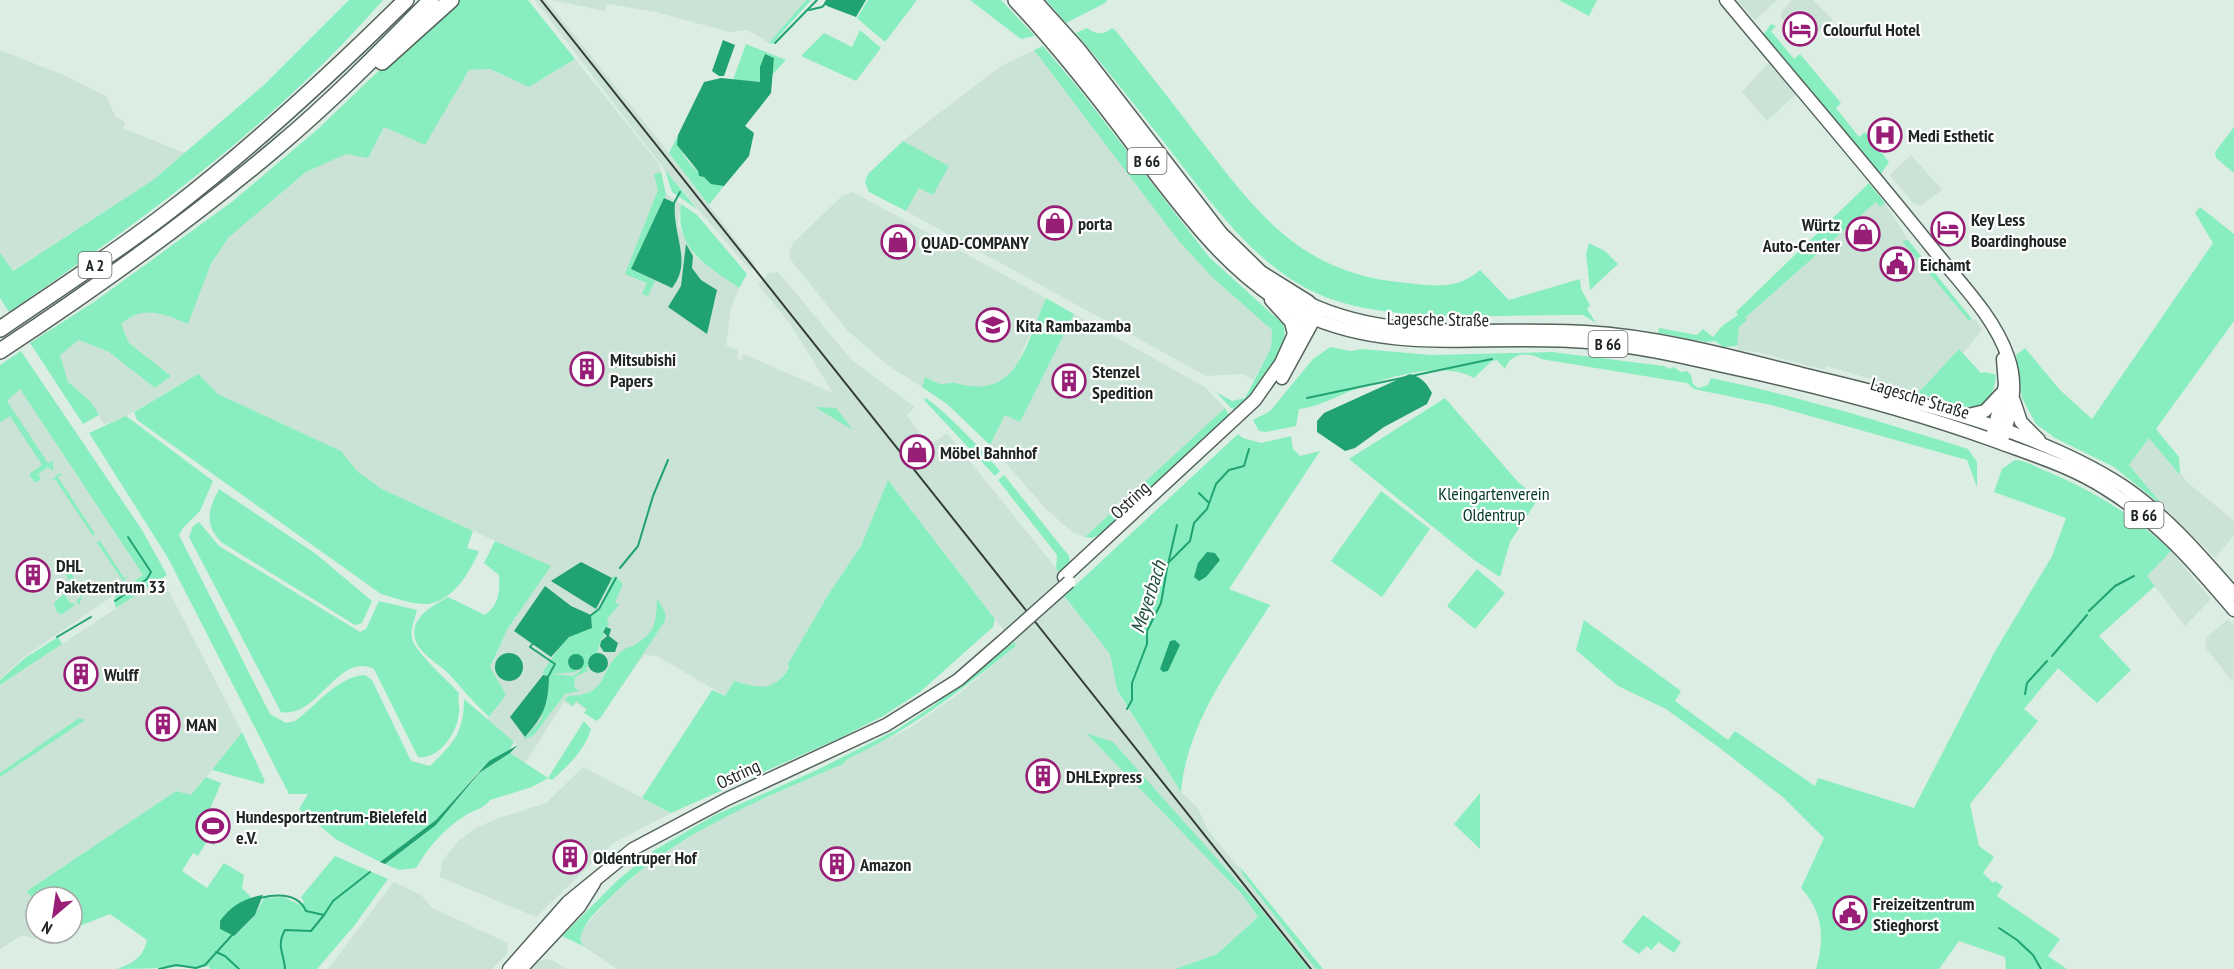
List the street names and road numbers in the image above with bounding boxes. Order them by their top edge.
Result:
road number: B 66 [1128,148,1166,174]
road number: A 2 [78,252,112,278]
street label: Lagesche Straße [1387,307,1489,331]
road number: B 66 [1588,331,1628,357]
street label: Lagesche Straße [1868,372,1972,424]
street label: Ostring [1106,476,1154,524]
road number: B 66 [2124,502,2164,528]
street label: Ostring [713,754,763,794]

